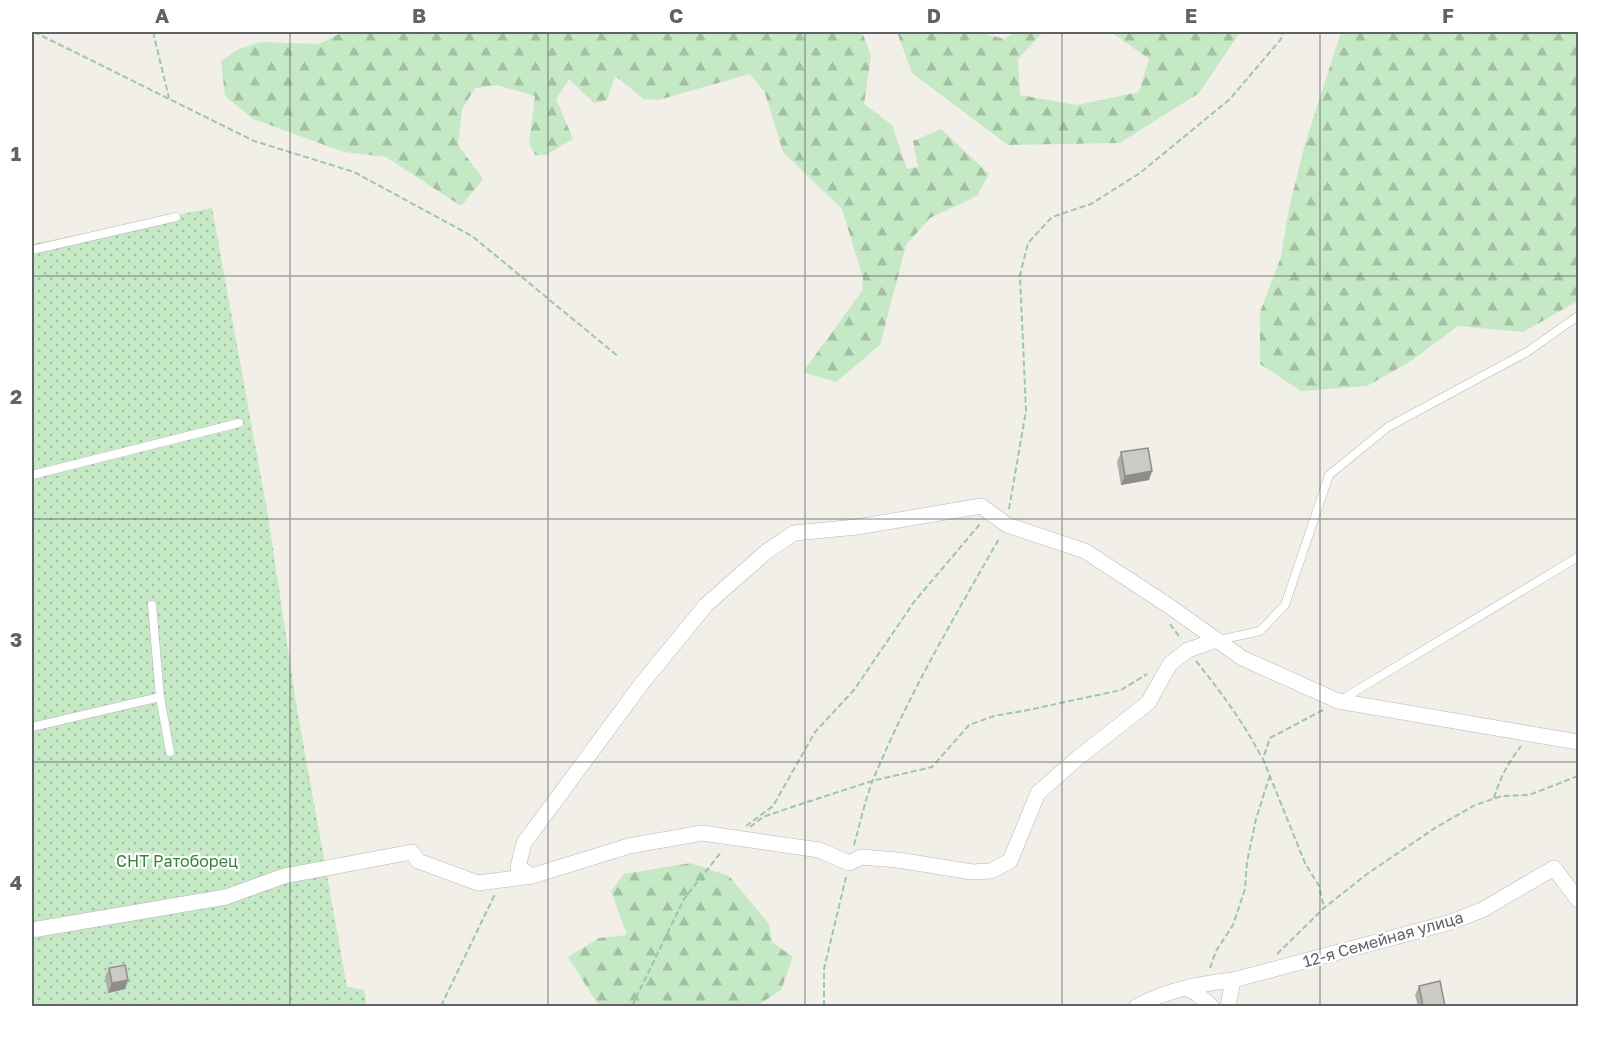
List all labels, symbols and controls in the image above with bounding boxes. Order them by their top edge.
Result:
text: A [155,3,169,27]
text: B [412,3,426,27]
text: C [669,3,683,27]
text: D [927,3,941,27]
text: E [1185,3,1197,27]
text: F [1442,3,1454,27]
text: 1 [11,141,21,165]
text: 2 [10,384,22,408]
text: 3 [10,627,22,651]
park label: СНТ Ратоборец [116,851,238,871]
text: 4 [10,870,22,894]
street label: 12-я Семейная улица [1301,907,1465,971]

